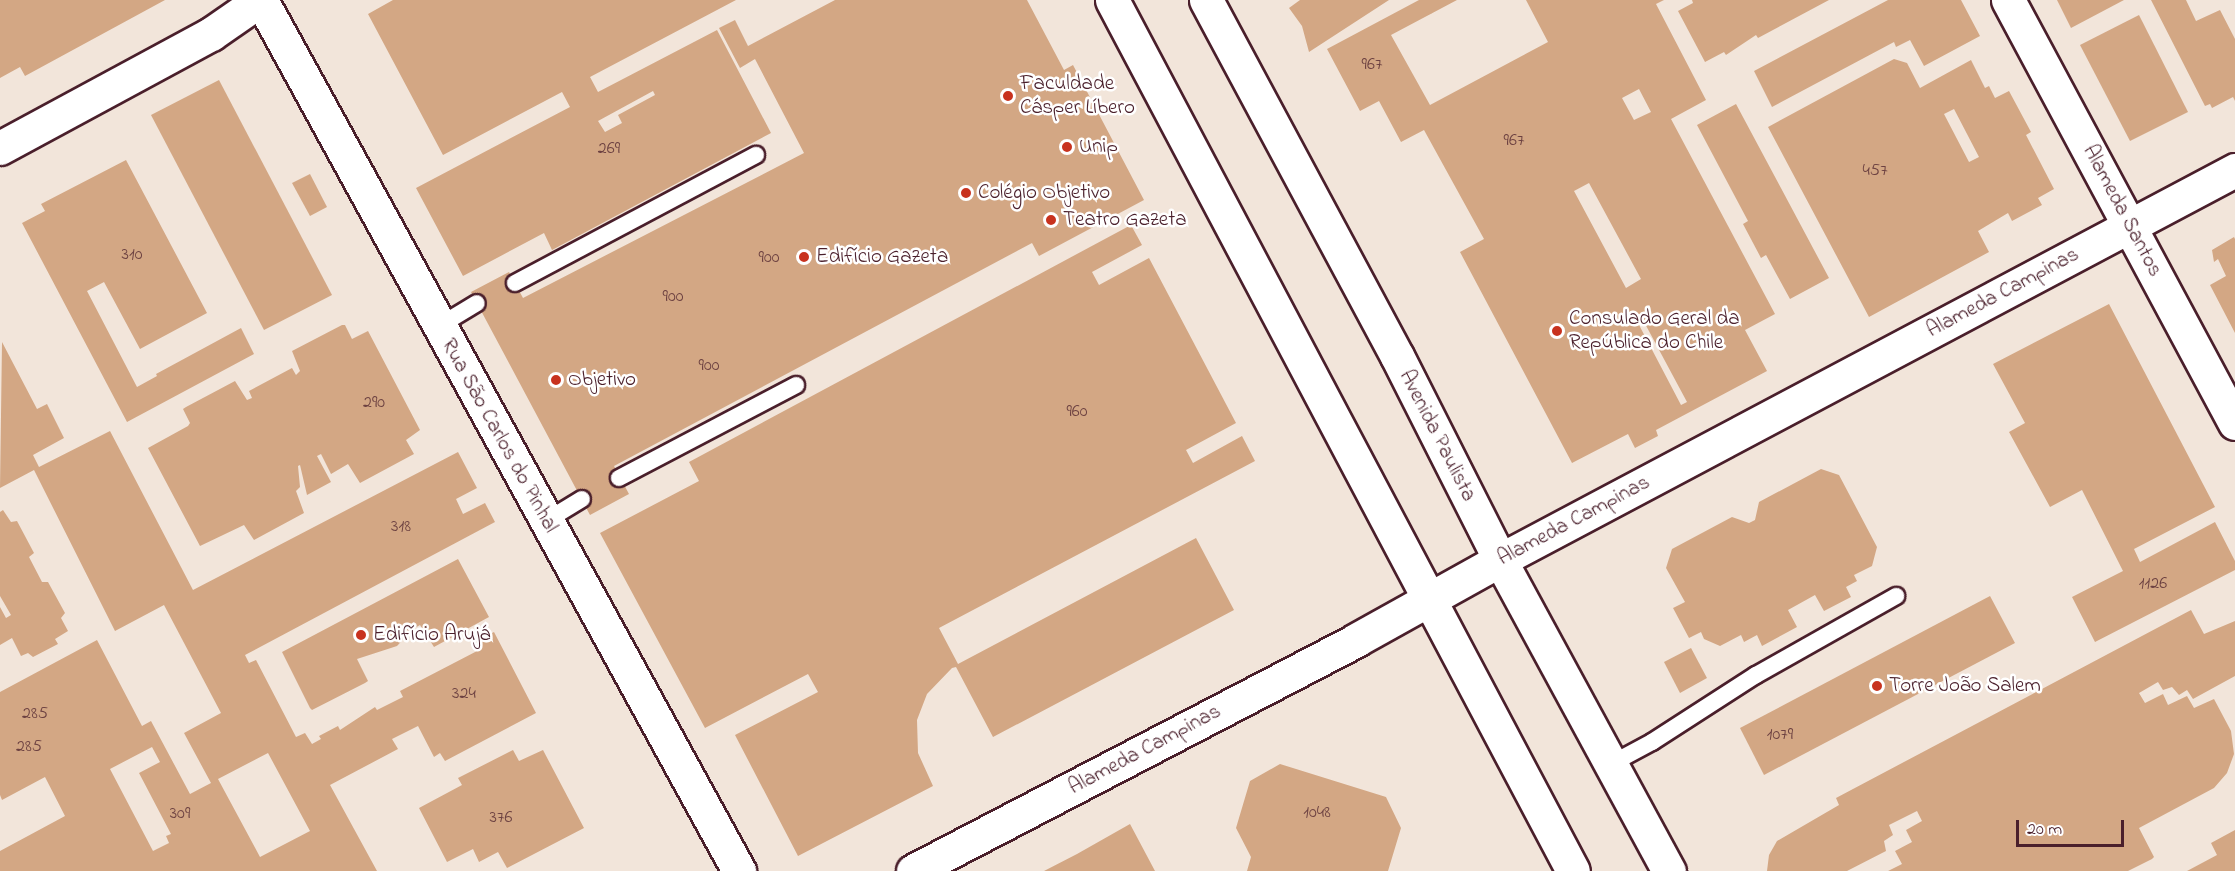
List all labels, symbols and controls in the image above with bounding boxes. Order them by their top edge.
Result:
house number: 967 [1362,54,1382,76]
place label: Faculdade Cásper Líbero [1020,71,1135,121]
marker: Faculdade Cásper Líbero [1001,89,1015,103]
house number: 967 [1504,130,1524,152]
place label: Unip [1079,134,1118,160]
house number: 269 [598,138,620,160]
marker: Unip [1060,140,1074,154]
street label: Alameda Santos [2077,141,2167,281]
house number: 457 [1862,160,1888,182]
place label: Colégio Objetivo [978,180,1110,206]
marker: Colégio Objetivo [959,186,973,200]
place label: Teatro Gazeta [1063,207,1187,233]
marker: Teatro Gazeta [1044,213,1058,227]
street label: Alameda Campinas [1923,242,2083,344]
house number: 310 [122,244,142,266]
place label: Edifício Gazeta [816,244,948,270]
house number: 900 [759,247,779,269]
marker: Edifício Gazeta [797,250,811,264]
house number: 900 [663,286,683,308]
place label: Consulado Geral da República do Chile [1569,306,1740,356]
marker: Consulado Geral da República do Chile [1550,324,1564,338]
street label: Rua São Carlos do Pinhal [435,335,563,537]
house number: 900 [699,355,719,377]
street label: Avenida Paulista [1393,366,1481,506]
place label: Objetivo [568,367,636,393]
marker: Objetivo [549,373,563,387]
house number: 290 [363,392,385,414]
house number: 960 [1066,401,1088,423]
street label: Alameda Campinas [1494,470,1654,572]
house number: 318 [391,516,411,538]
house number: 1126 [2139,573,2167,595]
place label: Edifício Arujá [373,622,490,648]
marker: Edifício Arujá [354,628,368,642]
place label: Torre João Salem [1889,673,2041,699]
marker: Torre João Salem [1870,679,1884,693]
house number: 324 [452,683,476,705]
street label: Alameda Campinas [1065,699,1225,801]
house number: 285 [22,703,48,725]
house number: 1079 [1767,724,1793,746]
house number: 285 [16,736,42,758]
house number: 1048 [1303,802,1331,824]
house number: 309 [170,803,190,825]
house number: 376 [490,807,512,829]
scale bar [2019,808,2127,846]
text: 20 m [2027,817,2062,843]

